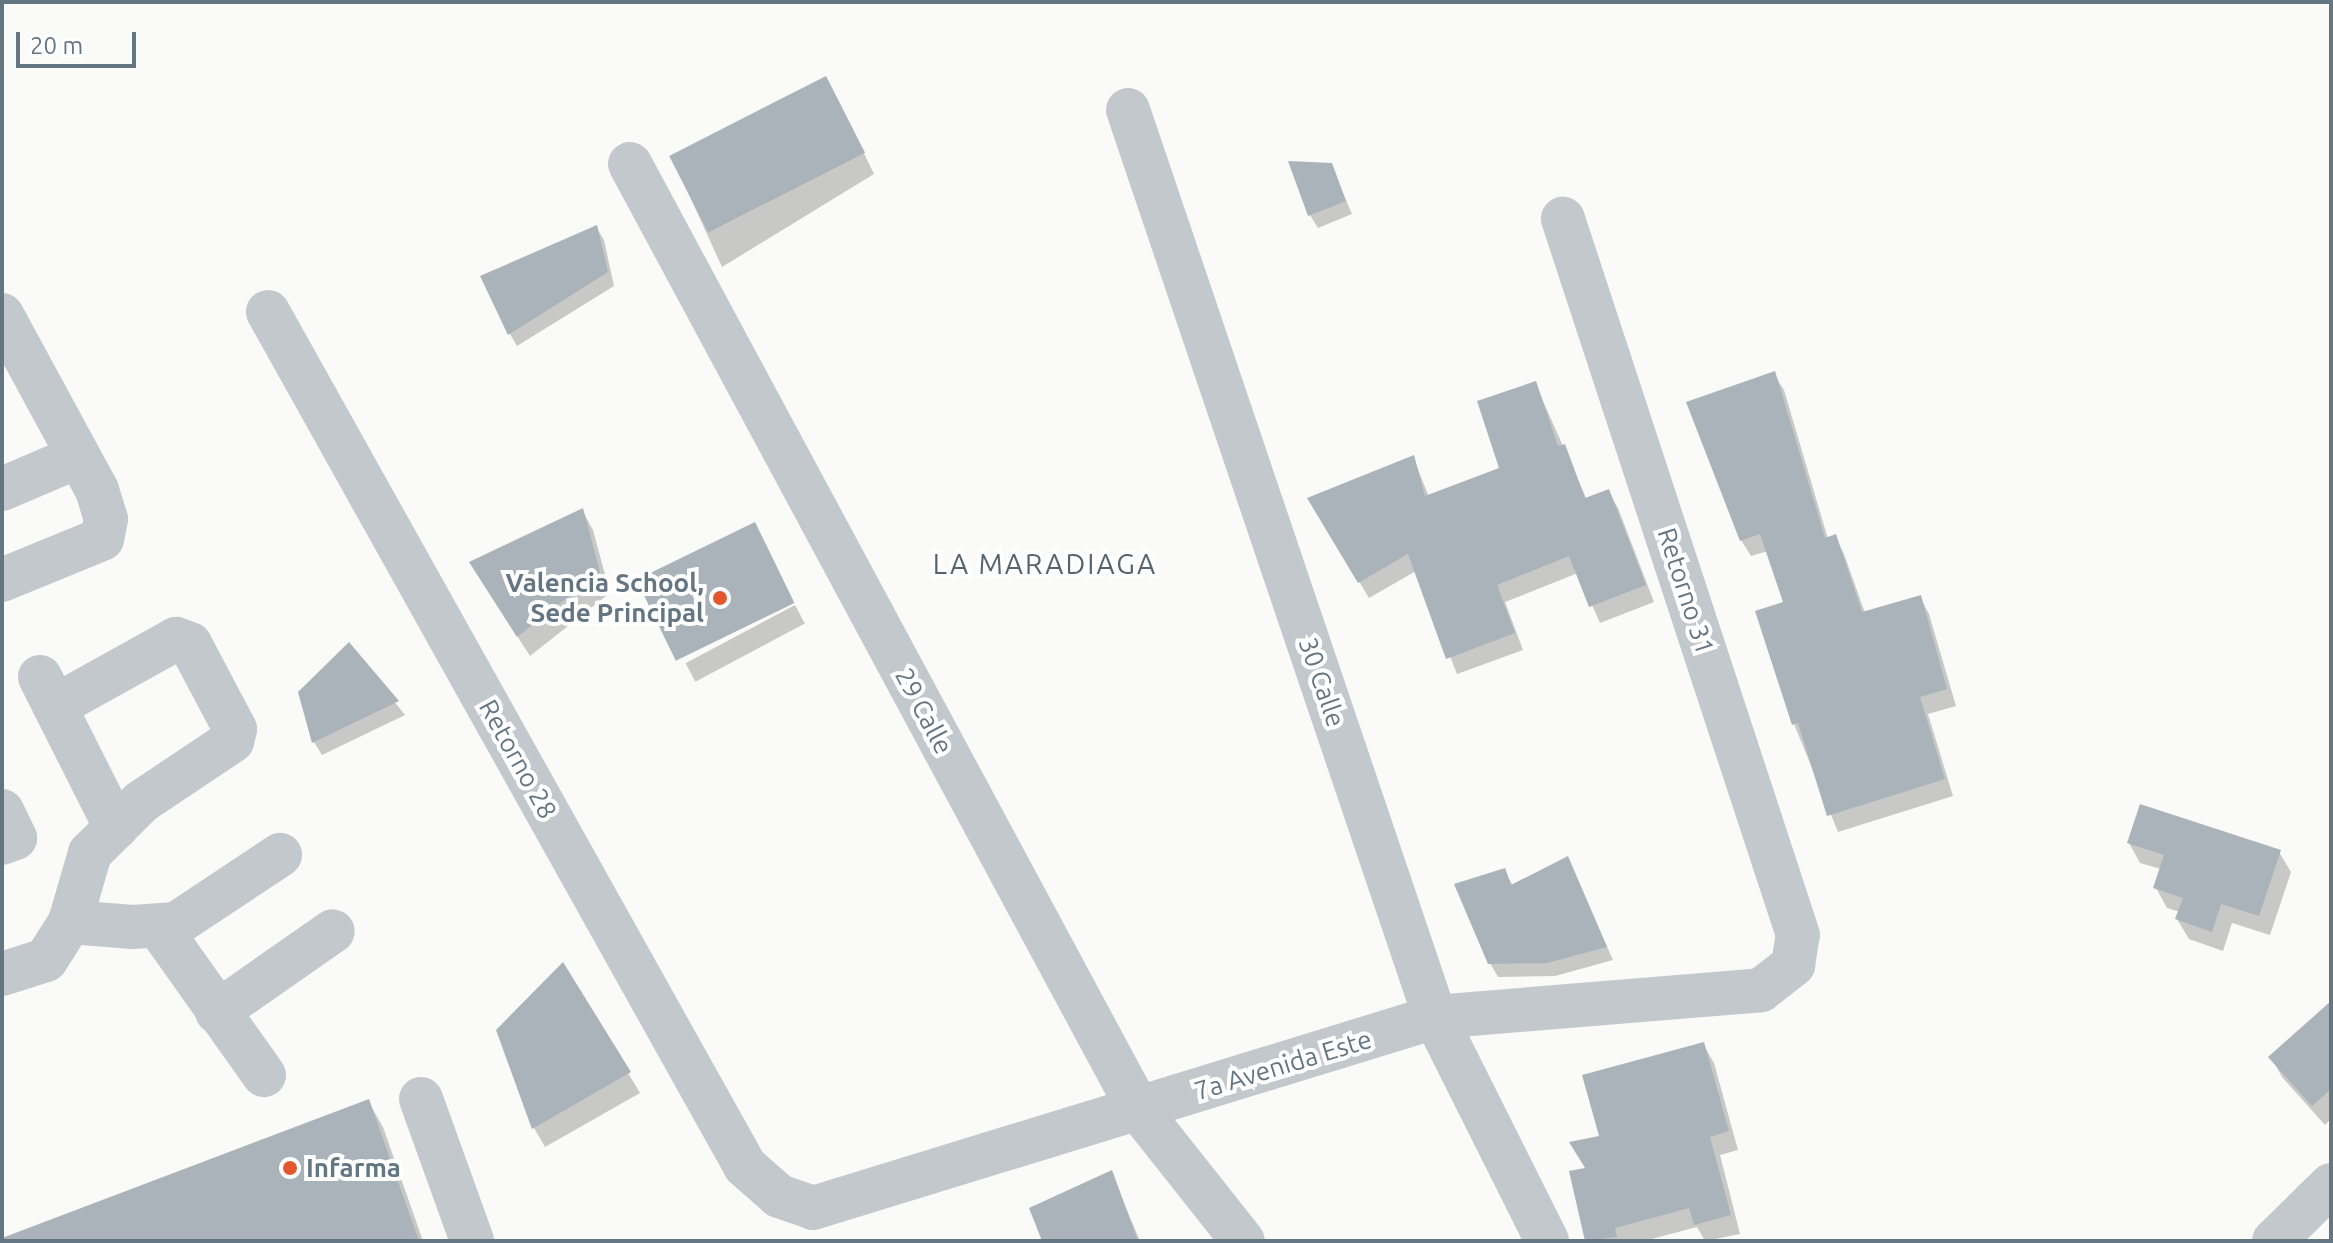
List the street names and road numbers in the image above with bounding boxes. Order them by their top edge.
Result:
street label: Retorno 31 [1651,524,1721,658]
street label: 30 Calle [1292,633,1352,731]
street label: 29 Calle [888,663,960,759]
street label: Retorno 28 [473,694,563,824]
street label: 7a Avenida Este [1191,1023,1375,1107]

